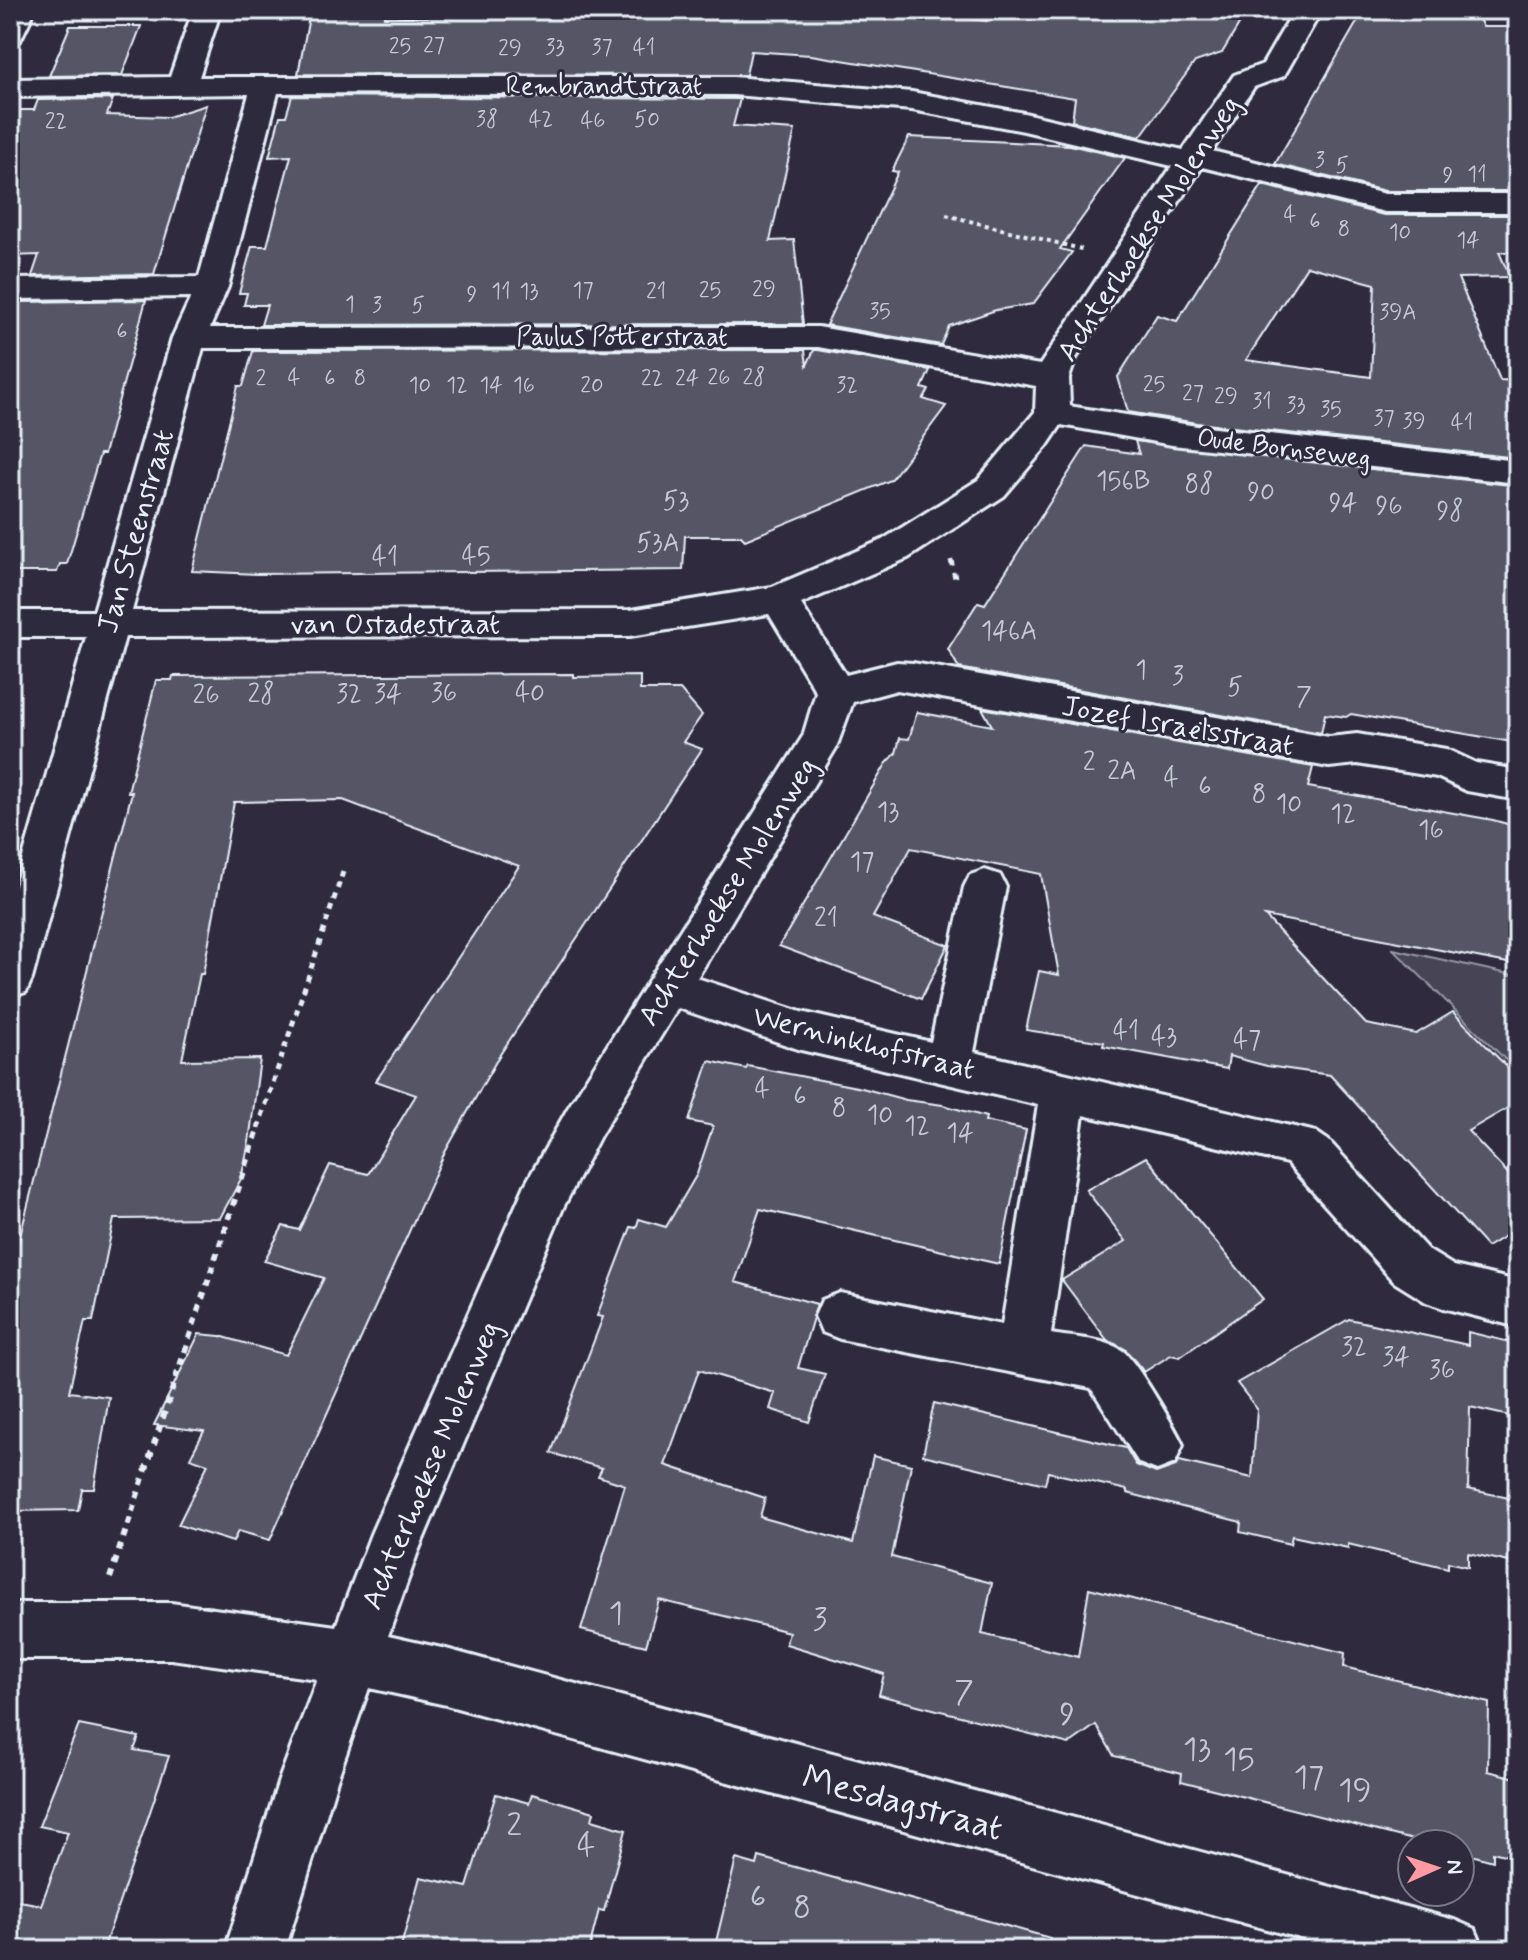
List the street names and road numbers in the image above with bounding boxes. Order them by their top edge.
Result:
street label: Rembrandtstraat [506,70,702,104]
street label: Achterhoekse Molenweg [1048,88,1250,369]
street label: Paulus Potterstraat [516,321,728,355]
street label: Oude Bornseweg [1195,421,1373,477]
street label: Jan Steenstraat [89,425,184,638]
street label: van Ostadestraat [290,605,500,644]
street label: Jozef Israëlsstraat [1059,687,1297,766]
street label: Achterhoekse Molenweg [630,750,827,1034]
street label: Werninkhofstraat [748,997,979,1090]
street label: Achterhoekse Molenweg [353,1315,510,1616]
street label: Mesdagstraat [797,1755,1007,1854]

